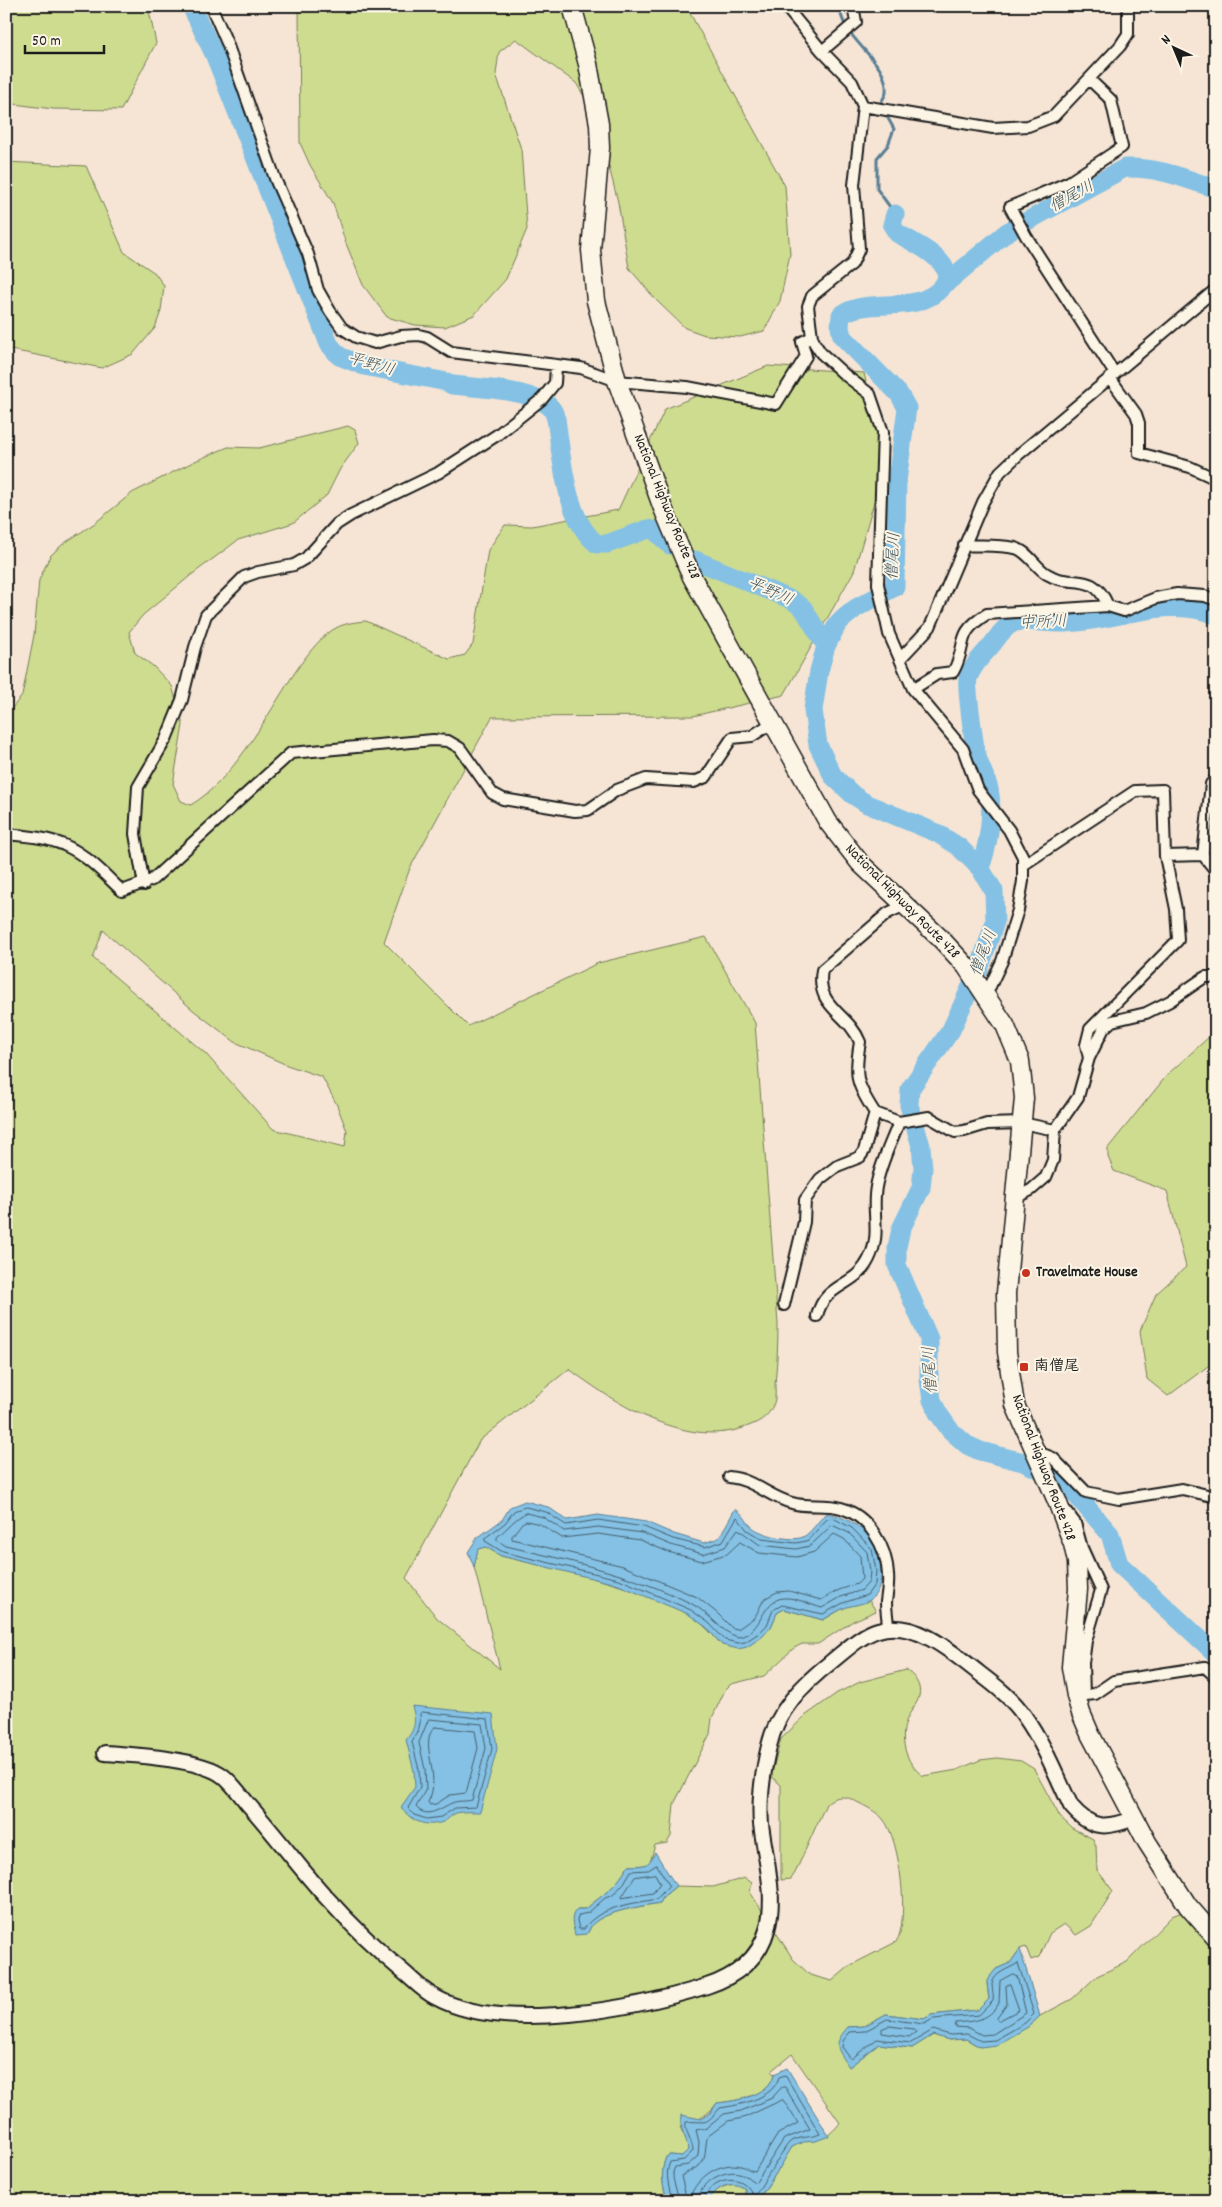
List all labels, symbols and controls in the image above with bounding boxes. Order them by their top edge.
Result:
scale bar [25,22,104,54]
north arrow [1150,22,1200,72]
text: N [1157,30,1176,50]
text: 50 m [32,31,61,53]
water label: 僧尾川 [1045,175,1099,219]
water label: 平野川 [345,347,397,383]
street label: National Highway Route 428 [627,431,705,583]
water label: 僧尾川 [881,531,907,581]
water label: 平野川 [743,572,797,612]
water label: 中所川 [1018,610,1068,636]
street label: National Highway Route 428 [839,839,965,965]
water label: 僧尾川 [965,926,1003,980]
place label: Travelmate House [1036,1262,1138,1284]
marker: Travelmate House [1020,1267,1032,1279]
water label: 僧尾川 [918,1345,944,1395]
place label: 南僧尾 [1034,1356,1079,1378]
marker: 南僧尾 [1018,1361,1030,1373]
street label: National Highway Route 428 [1005,1392,1081,1544]

